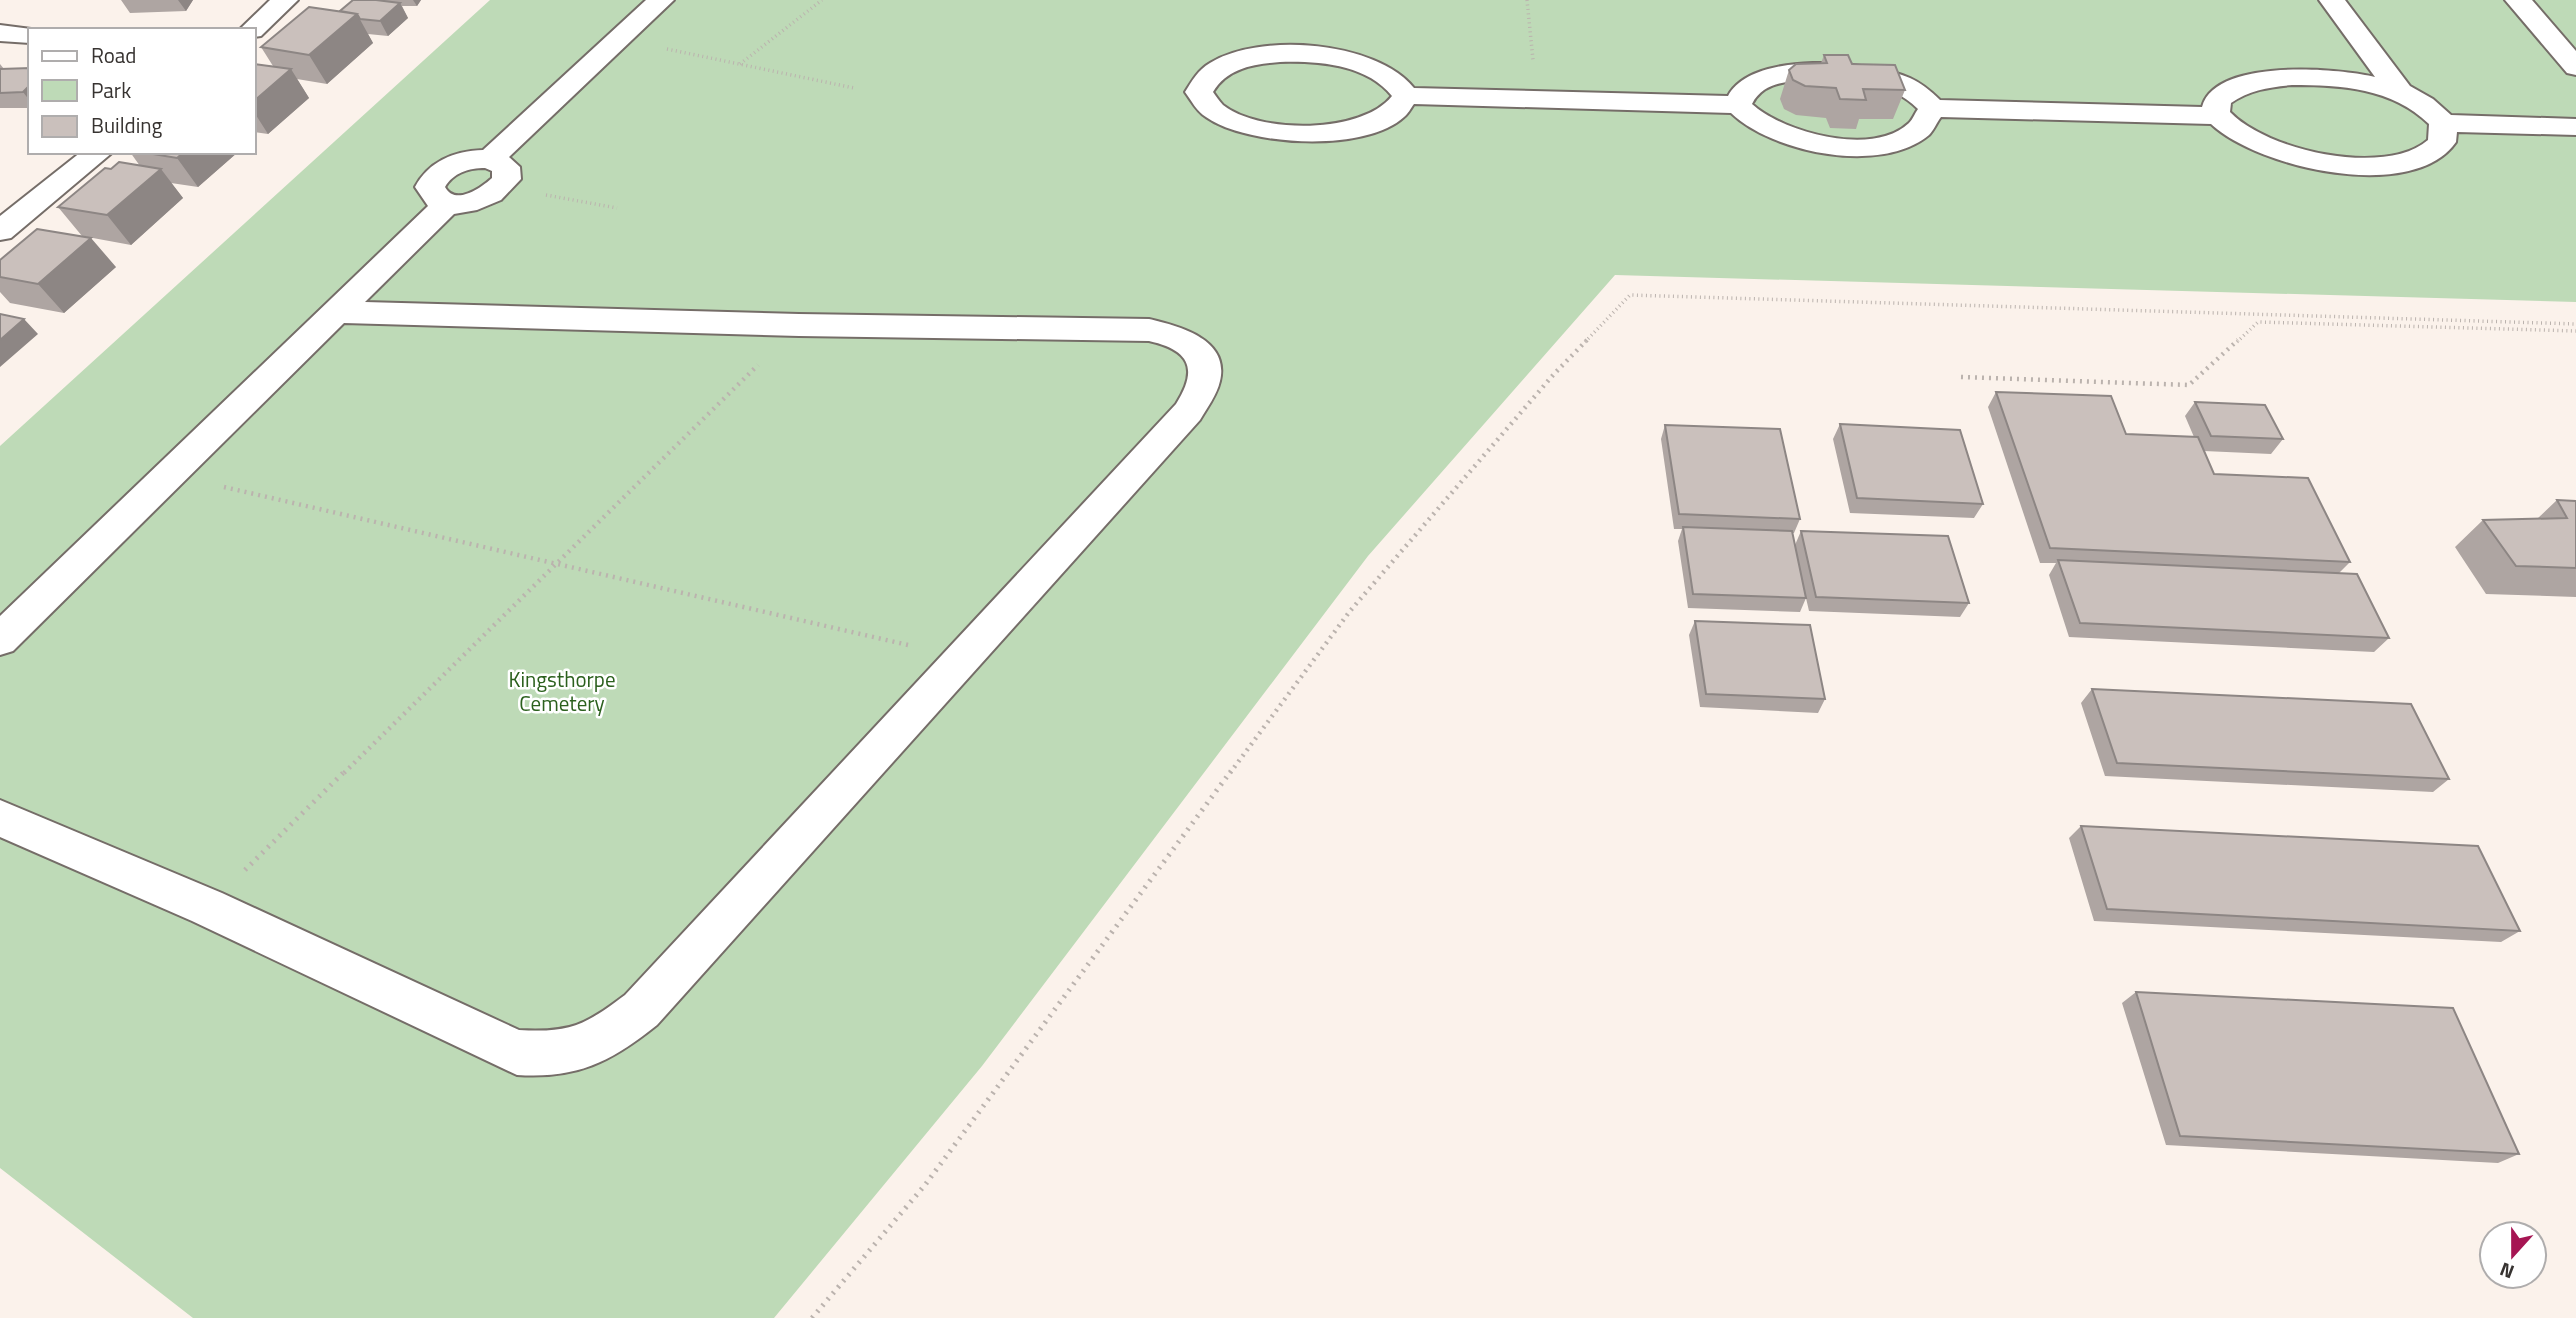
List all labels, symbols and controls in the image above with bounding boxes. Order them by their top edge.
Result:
legend [28,28,256,154]
text: Road [91,39,136,71]
text: Park [91,74,131,106]
text: Building [91,109,163,141]
park label: Kingsthorpe Cemetery [508,663,616,719]
north arrow [2478,1220,2548,1290]
text: N [2495,1255,2518,1287]

